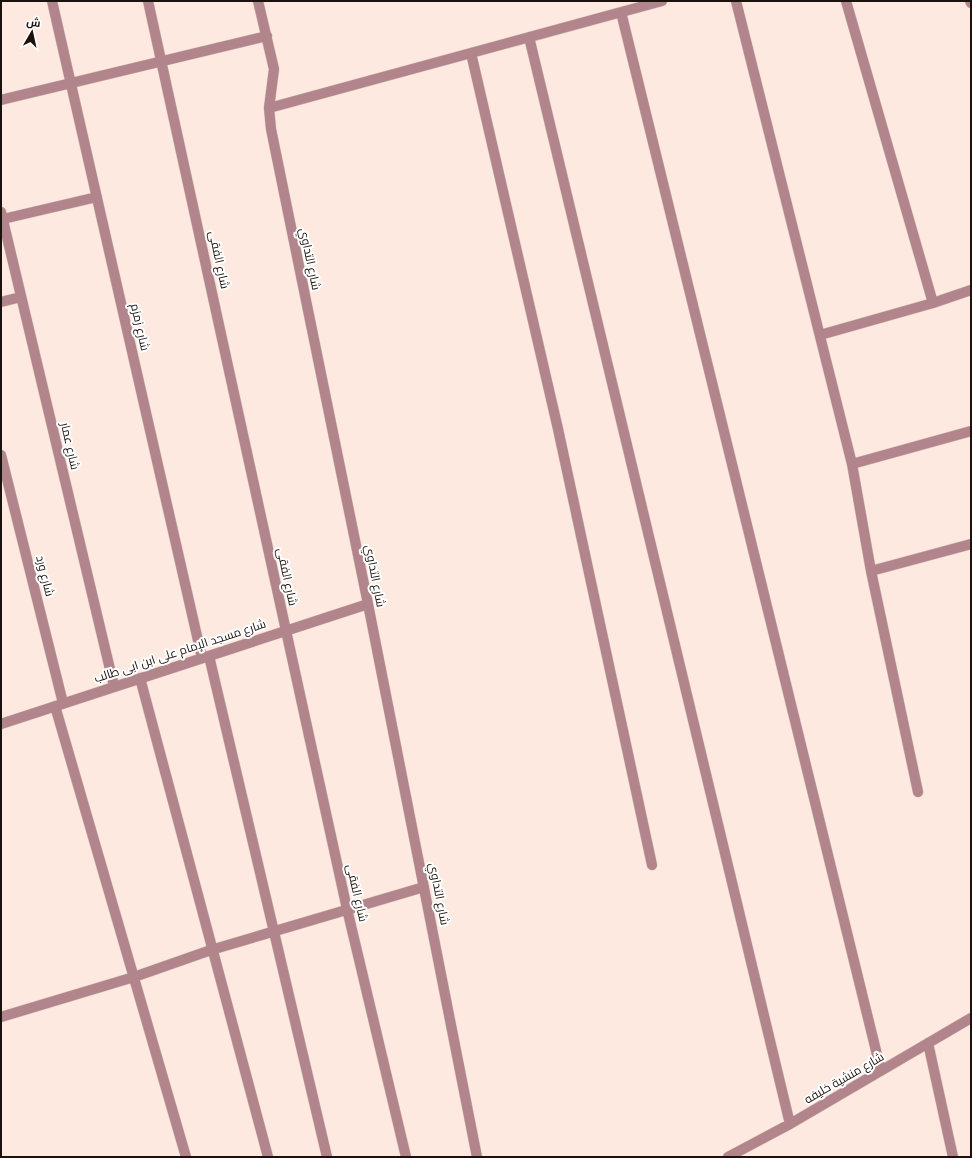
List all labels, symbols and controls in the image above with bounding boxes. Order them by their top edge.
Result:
north arrow [12,12,52,52]
text: ش [25,14,42,30]
street label: شارع التداوي [294,226,324,292]
street label: شارع الفقى [205,230,233,290]
street label: شارع زمزم [127,302,153,352]
street label: شارع عمار [57,420,83,471]
street label: شارع التداوي [359,543,389,609]
street label: شارع الفقى [273,547,301,607]
street label: شارع ورد [32,554,58,598]
street label: شارع مسجد الإمام على ابن ابى طالب [92,616,268,686]
street label: شارع التداوي [423,861,453,927]
street label: شارع الفقى [343,863,371,923]
street label: شارع منشية خليفه [801,1049,887,1107]

